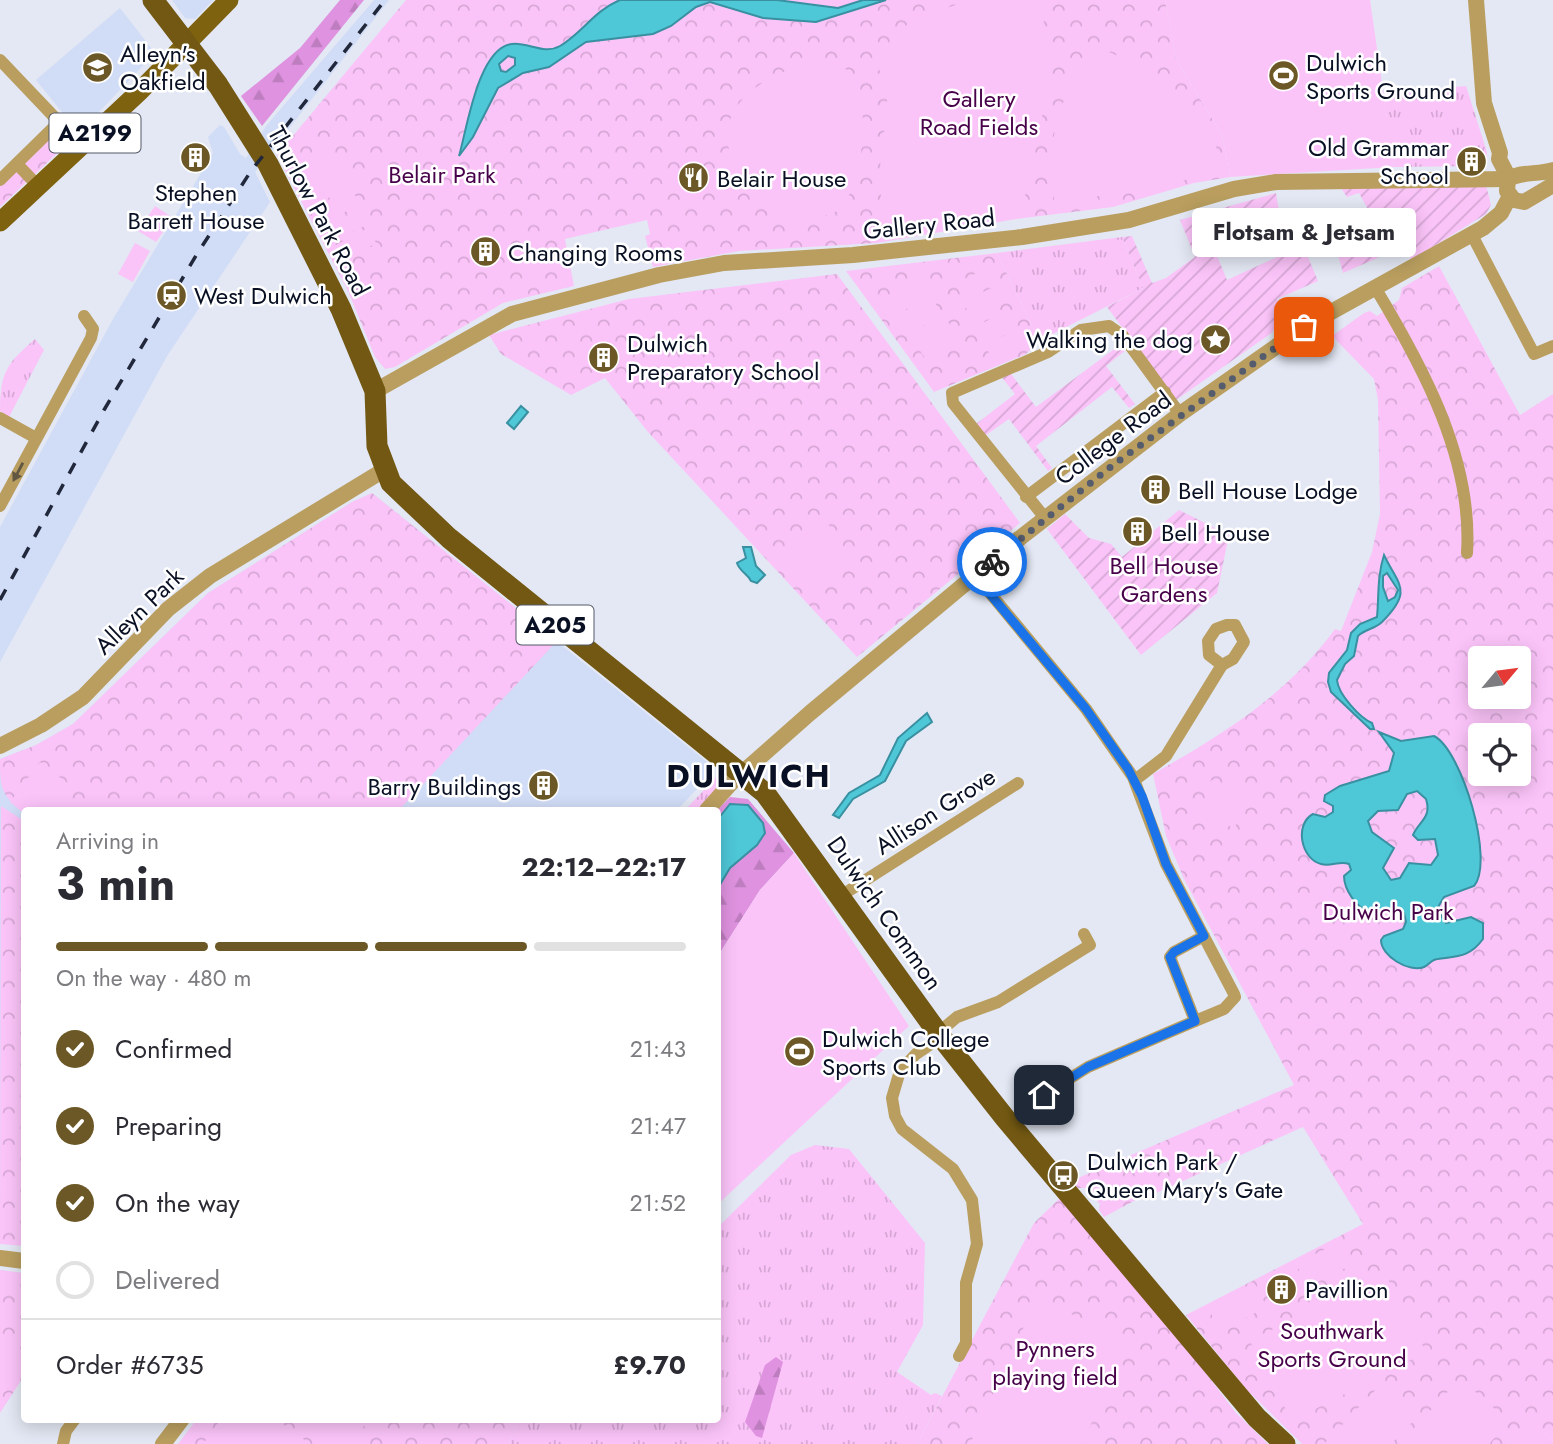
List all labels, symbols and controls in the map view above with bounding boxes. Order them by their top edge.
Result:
place label: Alleyn's Oakfield [120,36,206,99]
place label: Dulwich Sports Ground [1306,45,1455,108]
school or university icon: Alleyn's Oakfield [80,50,114,84]
sports icon: Dulwich Sports Ground [1266,59,1300,93]
park label: Gallery Road Fields [920,81,1038,144]
road number: A2199 [50,114,140,152]
street label: Thurlow Park Road [259,120,379,302]
place label: Old Grammar School [1308,130,1450,193]
building icon: Stephen Barrett House [179,141,213,175]
building icon: Old Grammar School [1455,144,1489,178]
park label: Belair Park [388,157,496,192]
restaurant icon: Belair House [677,161,711,195]
place label: Belair House [717,161,846,196]
place label: Stephen Barrett House [127,175,265,238]
street label: Gallery Road [862,200,996,248]
callout: Flotsam & Jetsam [1192,208,1416,257]
text: Flotsam & Jetsam [1213,215,1395,249]
building icon: Changing Rooms [468,235,502,269]
place label: Changing Rooms [508,235,683,270]
station icon: West Dulwich [154,278,188,312]
place label: West Dulwich [194,278,332,313]
pin [1274,297,1334,357]
icon: bag [1285,308,1323,346]
place label: Walking the dog [1026,322,1193,357]
place icon: Walking the dog [1199,322,1233,356]
place label: Dulwich Preparatory School [627,326,819,389]
building icon: Dulwich Preparatory School [587,340,621,374]
street label: College Road [1047,383,1179,493]
one-way arrow [12,462,24,482]
building icon: Bell House Lodge [1138,473,1172,507]
place label: Bell House Lodge [1178,473,1358,508]
building icon: Bell House [1121,515,1155,549]
place label: Bell House [1161,515,1270,550]
courier [957,527,1027,597]
icon: bike [973,543,1011,581]
park label: Bell House Gardens [1110,548,1218,611]
street label: Alleyn Park [87,559,192,662]
road number: A205 [516,606,594,645]
north arrow [1468,646,1531,709]
map controls [1468,646,1531,786]
button: locate [1468,723,1531,786]
district label: DULWICH [666,753,832,799]
street label: Allison Grove [868,759,1002,863]
place label: Barry Buildings [367,769,521,804]
building icon: Barry Buildings [527,769,561,803]
text: Arriving in [56,824,159,858]
street label: Dulwich Common [819,829,951,997]
text: 22:12–22:17 [521,848,686,886]
text: 3 min [56,851,175,917]
park label: Dulwich Park [1322,894,1454,929]
text: On the way · 480 m [56,961,252,995]
place label: Dulwich College Sports Club [822,1021,989,1084]
icon: check [56,1030,94,1068]
text: Confirmed [115,1030,232,1068]
text: 21:43 [630,1032,686,1066]
sports icon: Dulwich College Sports Club [782,1035,816,1069]
pin [1014,1065,1074,1125]
icon: home [1025,1076,1063,1114]
icon: check [56,1107,94,1145]
text: Preparing [115,1107,222,1145]
text: 21:47 [630,1109,686,1143]
place label: Dulwich Park / Queen Mary's Gate [1087,1144,1283,1207]
bus stop icon: Dulwich Park / Queen Mary's Gate [1047,1158,1081,1192]
icon: check [56,1184,94,1222]
text: On the way [115,1184,240,1222]
text: 21:52 [630,1186,686,1220]
text: Delivered [115,1261,220,1299]
building icon: Pavillion [1265,1272,1299,1306]
place label: Pavillion [1305,1272,1389,1307]
park label: Southwark Sports Ground [1257,1313,1407,1376]
park label: Pynners playing field [992,1331,1118,1394]
text: Order #6735 [56,1346,204,1384]
text: £9.70 [613,1346,686,1384]

